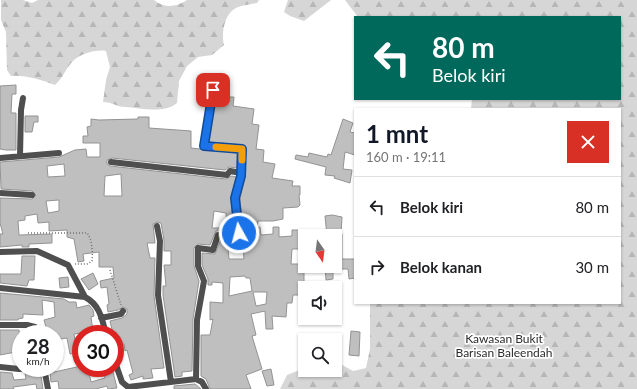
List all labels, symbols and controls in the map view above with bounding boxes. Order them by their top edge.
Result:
text: 80 m [432,30,495,64]
icon: left [366,32,418,84]
text: Belok kiri [432,64,506,86]
pin [196,73,230,107]
icon: arrive [202,79,224,101]
text: 1 mnt [366,119,428,148]
button: close [567,121,609,163]
text: 160 m · 19:11 [366,149,446,165]
icon: left [366,196,388,218]
text: Belok kiri [400,198,463,216]
text: 80 m [575,198,609,216]
position arrow [218,212,260,254]
north arrow [298,229,342,273]
map controls [298,229,342,377]
icon: right [366,256,388,278]
text: Belok kanan [400,258,482,276]
text: 30 m [575,258,609,276]
button: sound [298,281,342,325]
speed limit sign: 30 [72,325,124,377]
park label: Kawasan Bukit Barisan Baleendah [455,331,553,360]
button: search [298,333,342,377]
text: 28 [26,334,50,358]
text: km/h [26,355,50,367]

